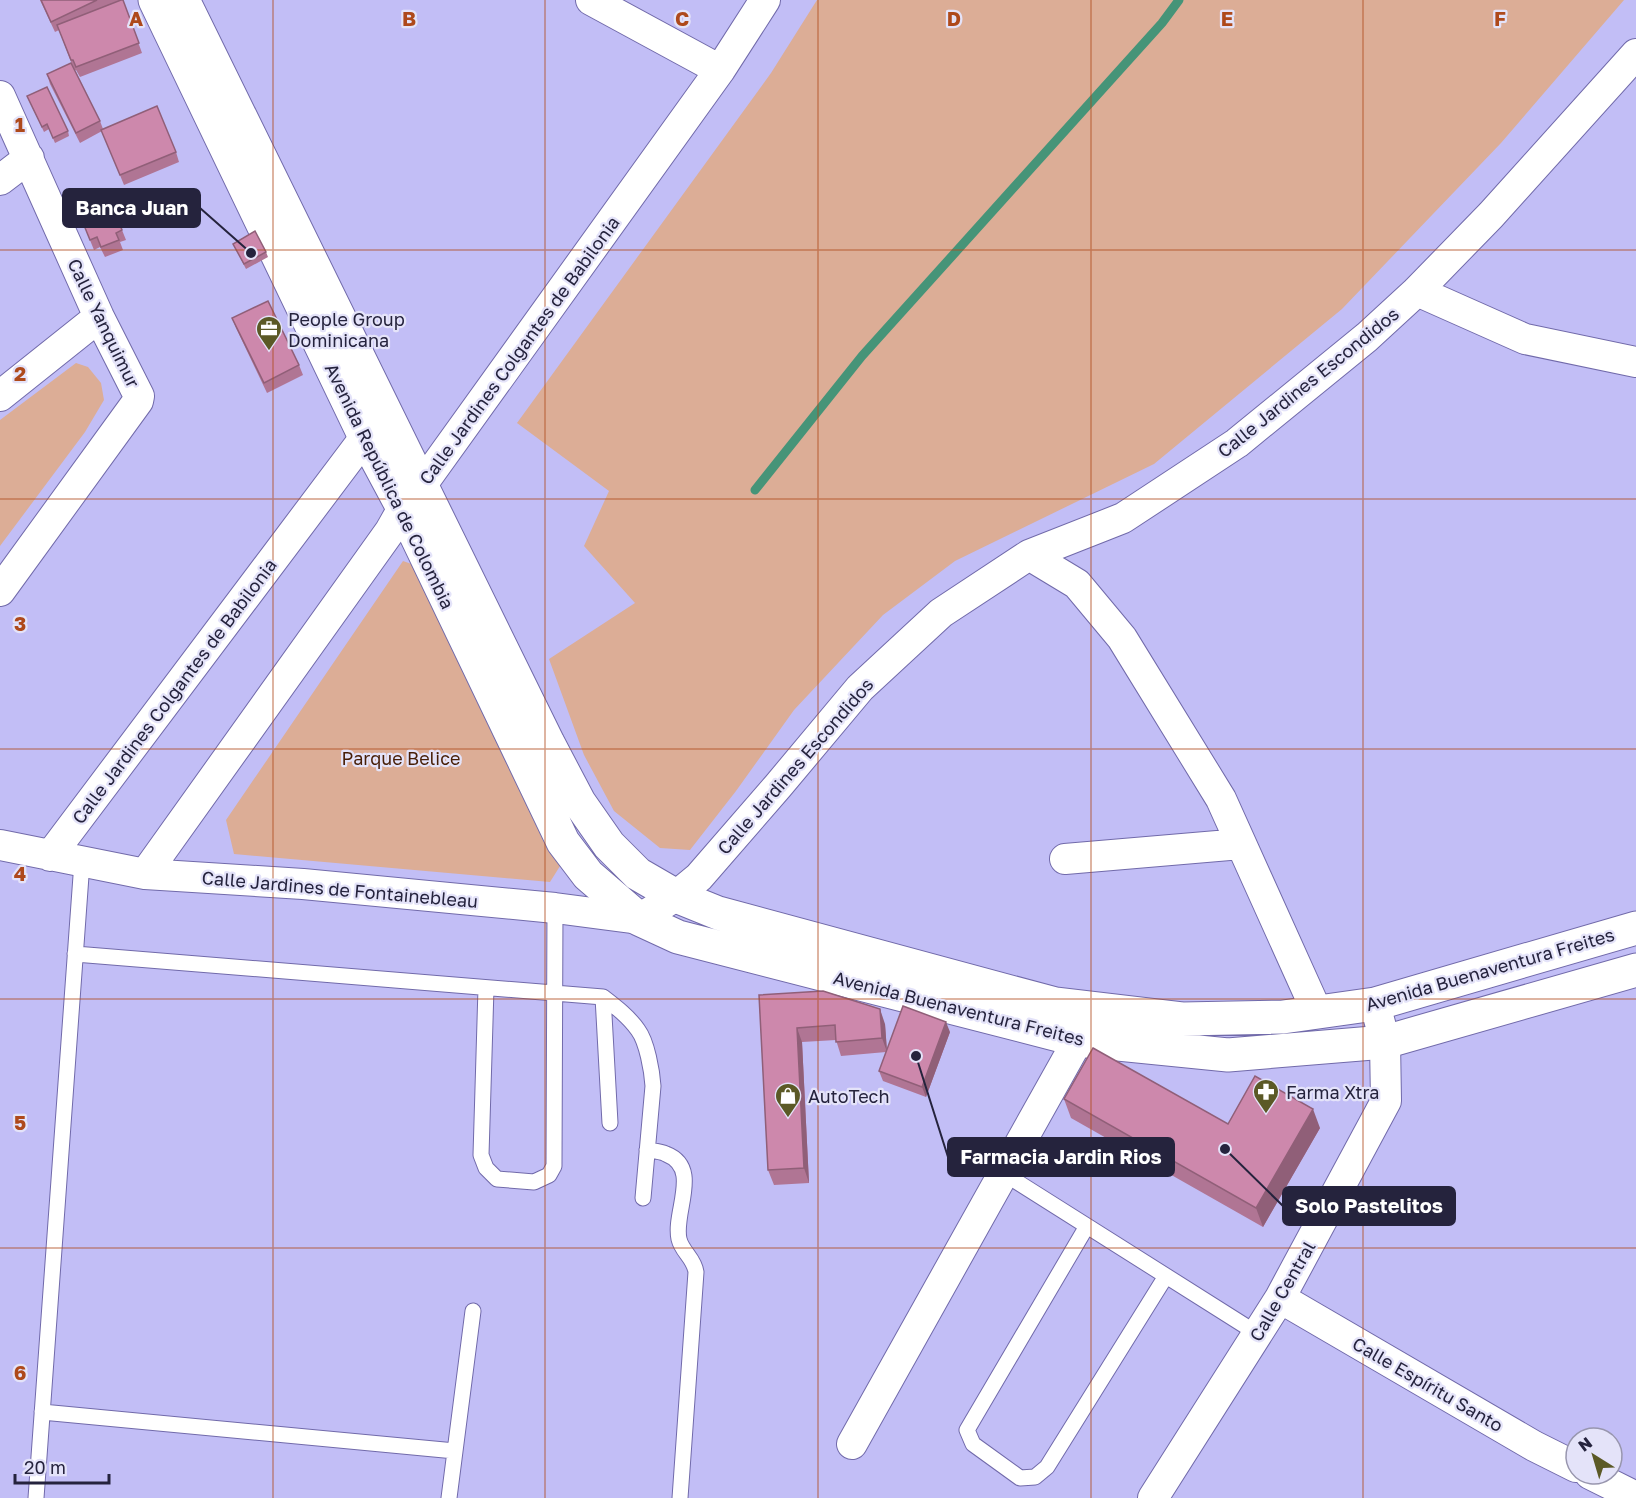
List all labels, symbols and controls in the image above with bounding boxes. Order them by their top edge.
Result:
text: A [129,6,143,30]
text: B [402,6,416,30]
text: C [675,6,689,30]
text: D [947,6,961,30]
text: E [1221,6,1233,30]
text: F [1494,6,1506,30]
text: 1 [15,112,25,136]
callout: Banca Juan [63,189,200,227]
text: Banca Juan [76,195,188,219]
street label: Calle Jardines Colgantes de Babilonia [414,212,624,488]
street label: Calle Yanquimur [63,255,145,391]
street label: Calle Jardines Escondidos [1213,302,1403,462]
place label: People Group Dominicana [288,308,405,351]
office icon: People Group Dominicana [254,314,284,352]
street label: Avenida República de Colombia [321,359,459,613]
text: 2 [14,361,26,385]
street label: Calle Jardines Colgantes de Babilonia [67,554,281,828]
text: 3 [14,611,26,635]
street label: Calle Jardines Escondidos [712,673,878,859]
park label: Parque Belice [342,747,460,769]
text: 4 [14,861,26,885]
street label: Calle Jardines de Fontainebleau [201,866,479,912]
street label: Avenida Buenaventura Freites [1363,923,1617,1015]
street label: Avenida Buenaventura Freites [831,966,1087,1050]
pharmacy icon: Farma Xtra [1251,1077,1281,1115]
shop icon: AutoTech [773,1081,803,1119]
place label: Farma Xtra [1286,1081,1380,1103]
place label: AutoTech [808,1085,889,1107]
text: 5 [14,1110,26,1134]
callout: Farmacia Jardin Rios [948,1138,1174,1176]
text: Farmacia Jardin Rios [960,1144,1162,1168]
callout: Solo Pastelitos [1283,1187,1455,1225]
text: Solo Pastelitos [1295,1193,1443,1217]
street label: Calle Central [1244,1237,1320,1345]
street label: Calle Espíritu Santo [1349,1332,1507,1436]
text: 6 [14,1360,26,1384]
north arrow [1564,1426,1624,1486]
text: N [1574,1432,1596,1456]
scale bar [15,1447,110,1485]
text: 20 m [24,1456,66,1478]

